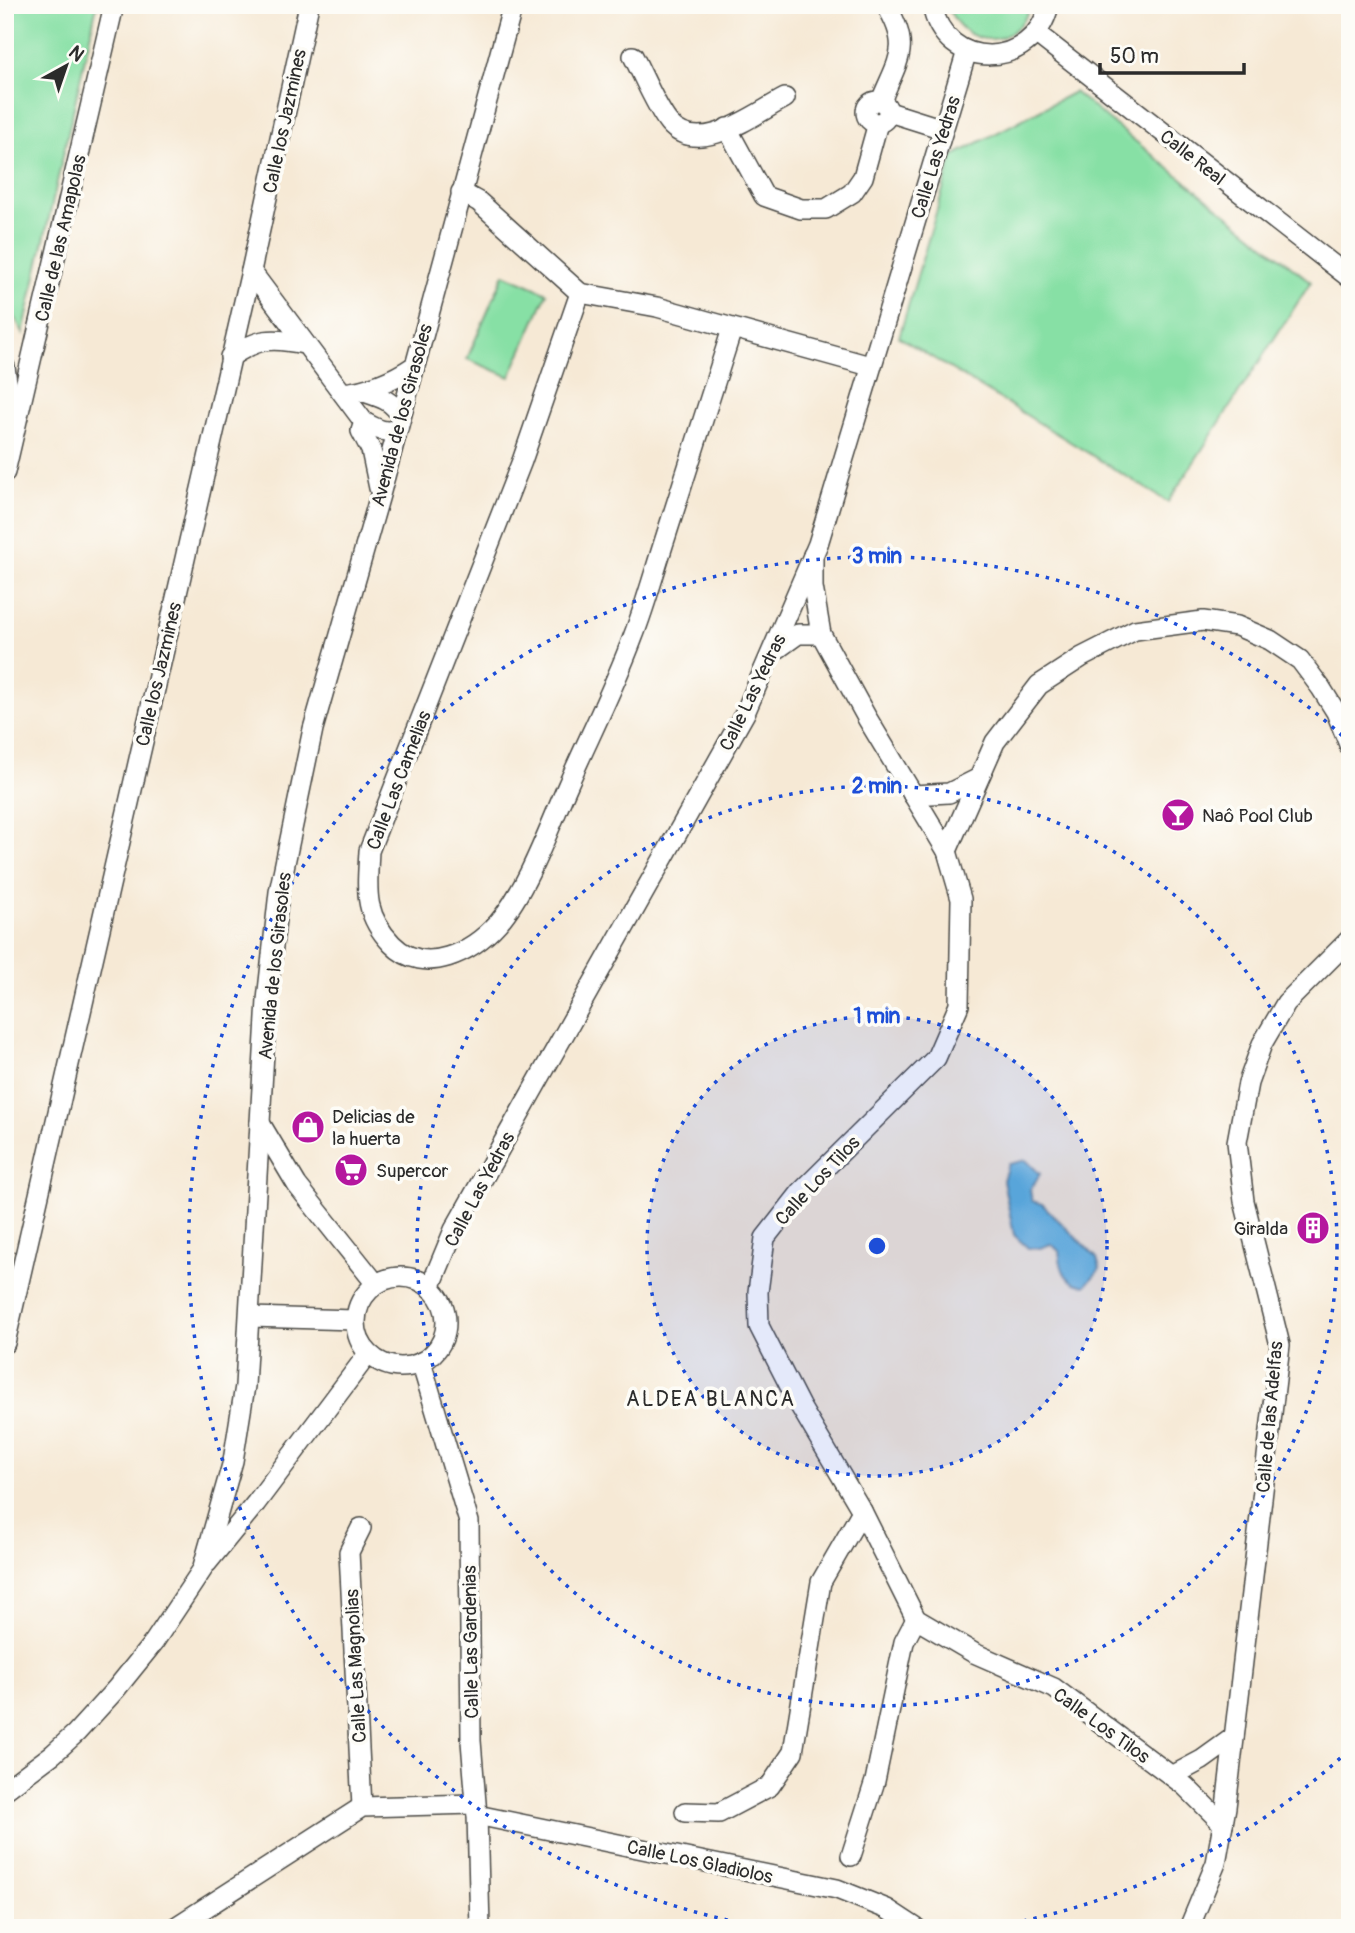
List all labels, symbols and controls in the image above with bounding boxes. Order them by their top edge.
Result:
north arrow [32,32,102,102]
scale bar [1100,32,1243,76]
text: N [64,40,89,67]
text: 50 m [1110,43,1159,70]
street label: Calle los Jazmines [258,46,312,196]
street label: Calle Las Yedras [906,93,966,222]
street label: Calle Real [1155,125,1230,191]
street label: Calle de las Amapolas [30,152,92,324]
street label: Avenida de los Girasoles [366,321,438,509]
text: 3 min [852,543,902,570]
street label: Calle los Jazmines [131,599,187,749]
street label: Calle Las Yedras [714,630,792,755]
street label: Calle Las Camelias [361,707,437,853]
text: 2 min [852,773,902,800]
bar icon: Naô Pool Club [1159,796,1197,834]
place label: Naô Pool Club [1202,804,1313,828]
street label: Avenida de los Girasoles [253,871,297,1061]
text: 1 min [854,1003,901,1030]
place label: Delicias de la huerta [332,1105,415,1151]
shop icon: Delicias de la huerta [289,1108,327,1146]
street label: Calle Las Yedras [439,1127,521,1251]
street label: Calle Los Tilos [770,1131,866,1230]
supermarket icon: Supercor [332,1151,370,1189]
place label: Supercor [376,1159,449,1183]
building icon: Giralda [1294,1209,1332,1247]
place label: Giralda [1234,1217,1288,1241]
centre of rings [865,1234,889,1258]
street label: Calle de las Adelfas [1251,1340,1289,1494]
district label: ALDEA BLANCA [626,1386,796,1413]
street label: Calle Las Gardenias [458,1565,484,1719]
street label: Calle Las Magnolias [340,1588,372,1743]
street label: Calle Los Tilos [1048,1683,1155,1769]
street label: Calle Los Gladiolos [625,1835,775,1889]

